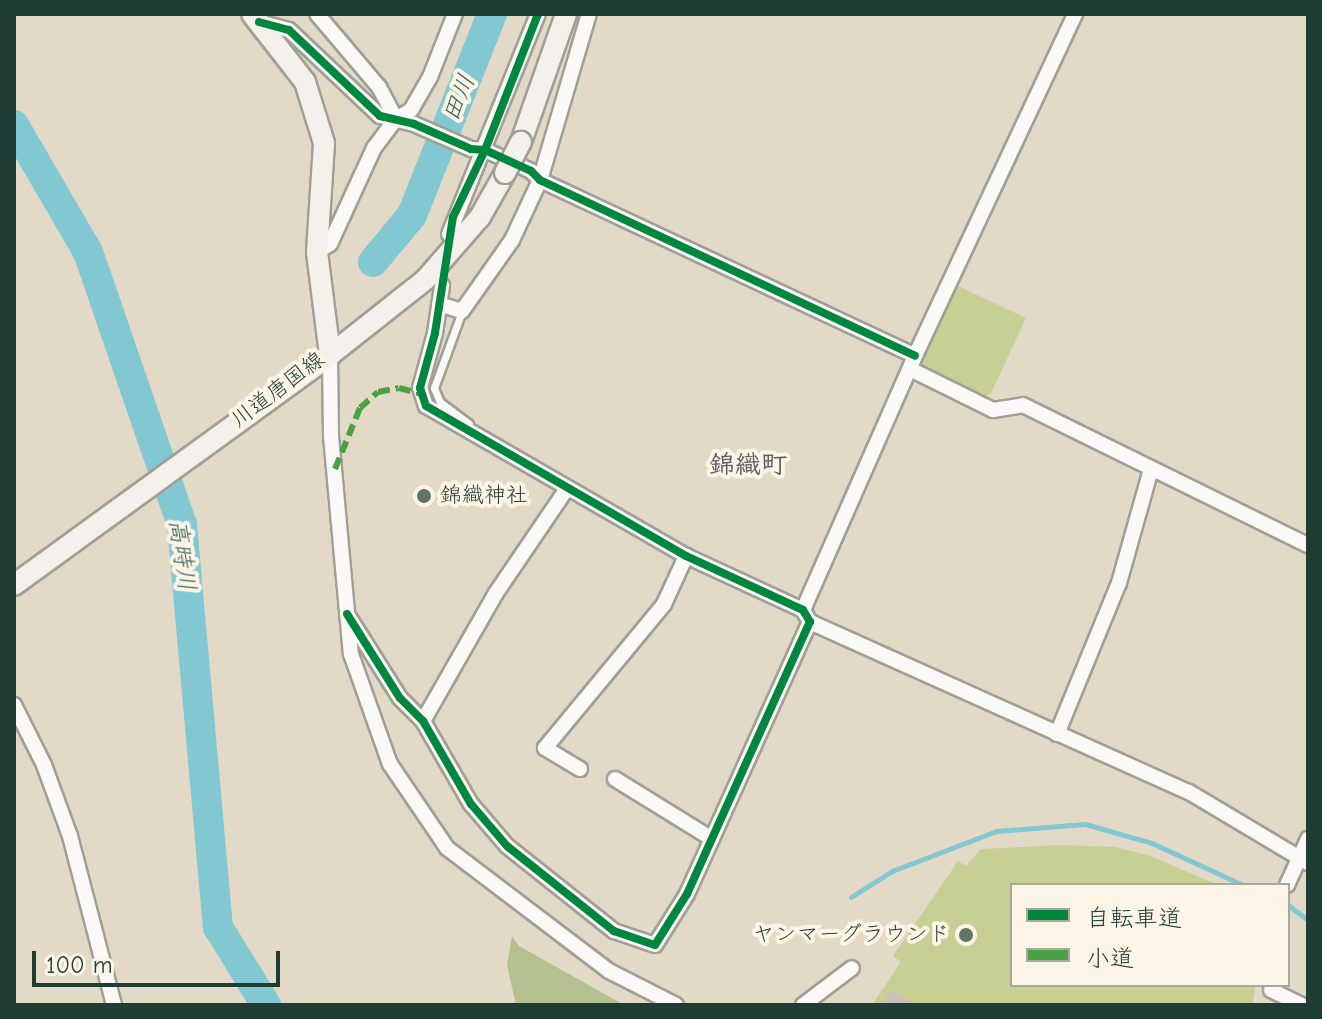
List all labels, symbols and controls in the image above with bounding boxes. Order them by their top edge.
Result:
water label: 田川 [437,70,481,126]
street label: 川道唐国線 [226,346,330,434]
district label: 錦織町 [709,450,787,482]
place label: 錦織神社 [440,483,528,509]
marker: 錦織神社 [415,487,433,505]
water label: 高時川 [163,517,201,593]
legend [1010,883,1290,987]
text: 自転車道 [1086,904,1182,932]
place label: ヤンマーグラウンド [752,922,950,948]
marker: ヤンマーグラウンド [957,926,975,944]
scale bar [36,935,284,985]
text: 小道 [1086,944,1134,972]
text: 100 m [46,951,113,979]

